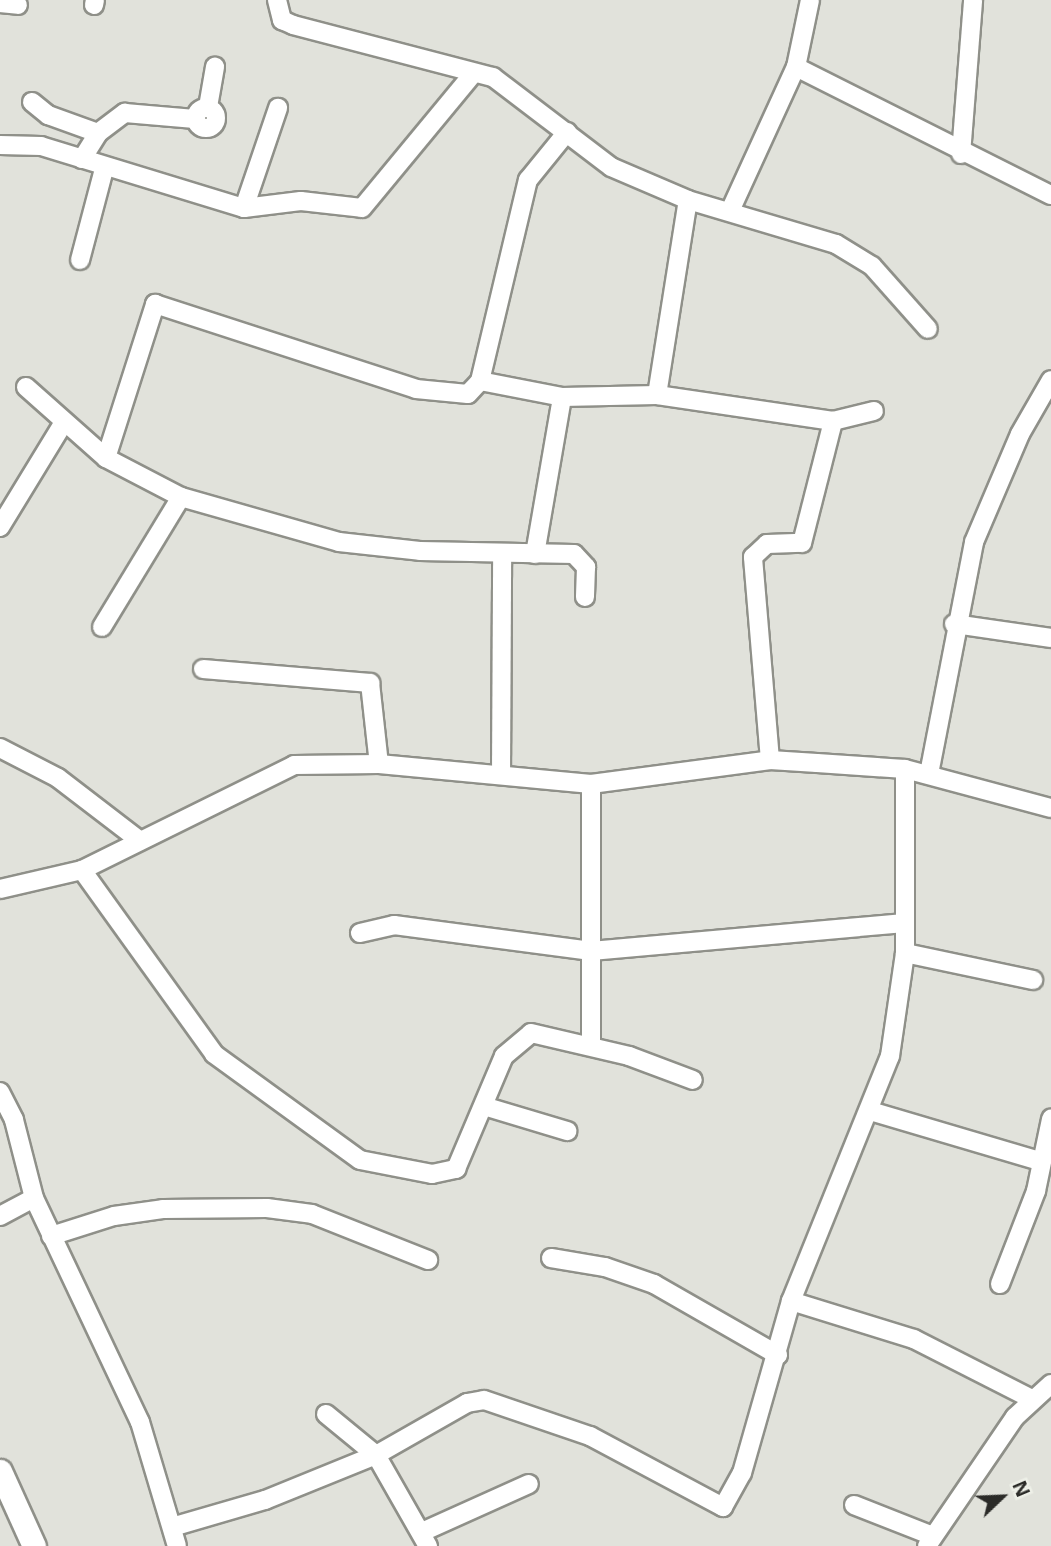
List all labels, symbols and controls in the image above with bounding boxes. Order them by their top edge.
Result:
north arrow [967,1462,1037,1532]
text: N [1006,1477,1036,1501]

